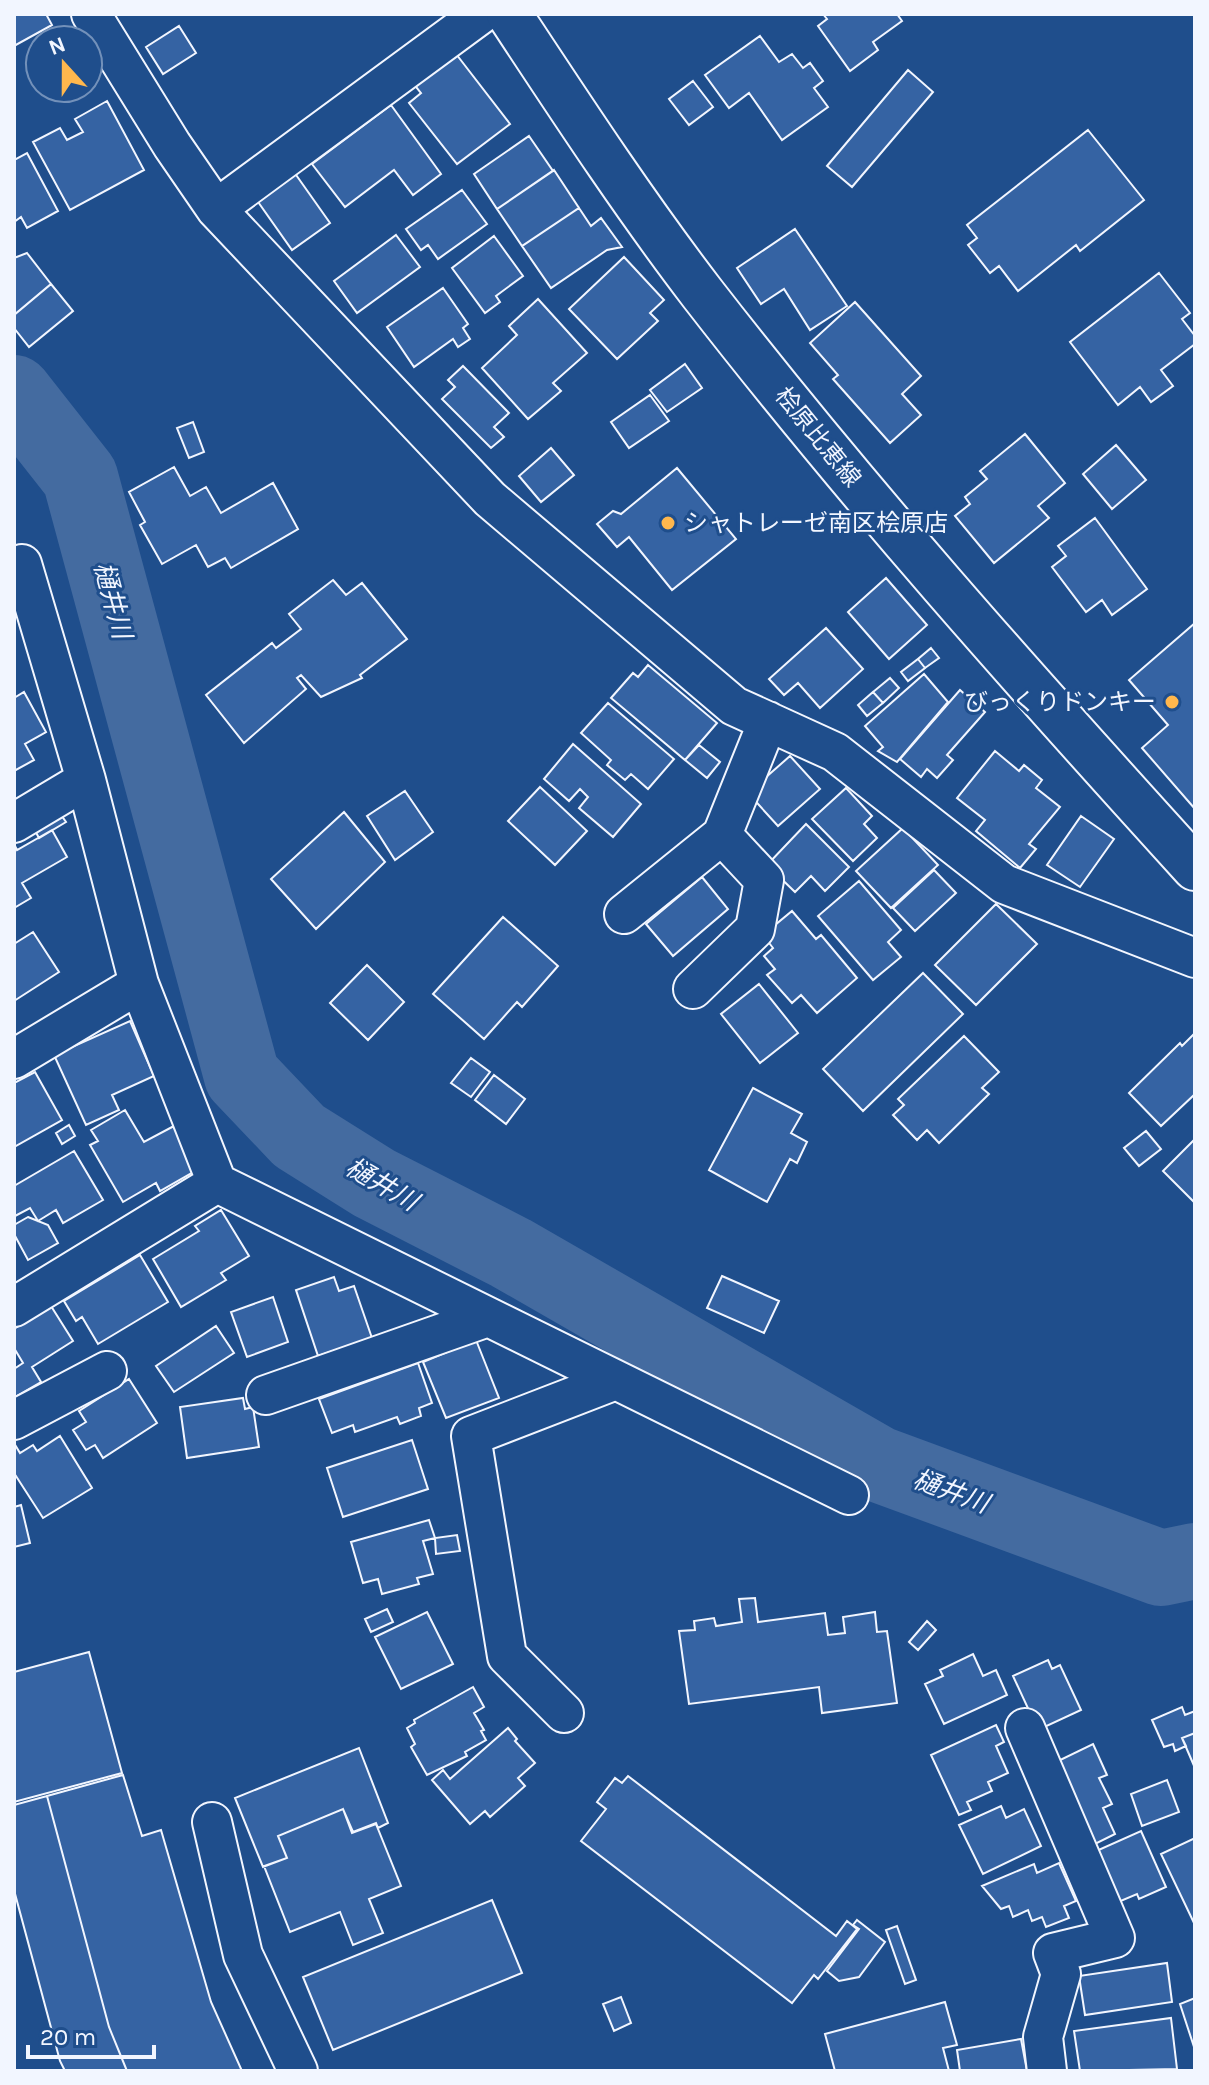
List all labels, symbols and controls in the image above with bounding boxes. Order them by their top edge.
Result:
north arrow [24,24,104,104]
text: N [45,31,69,61]
street label: 桧原比恵線 [769,382,867,492]
place label: シャトレーゼ南区桧原店 [684,509,948,537]
marker: シャトレーゼ南区桧原店 [659,514,677,532]
water label: 樋井川 [87,558,138,645]
place label: びっくりドンキー [964,688,1156,716]
marker: びっくりドンキー [1163,693,1181,711]
water label: 樋井川 [340,1152,426,1219]
water label: 樋井川 [909,1464,996,1520]
scale bar [28,2009,154,2059]
text: 20 m [40,2023,96,2051]

